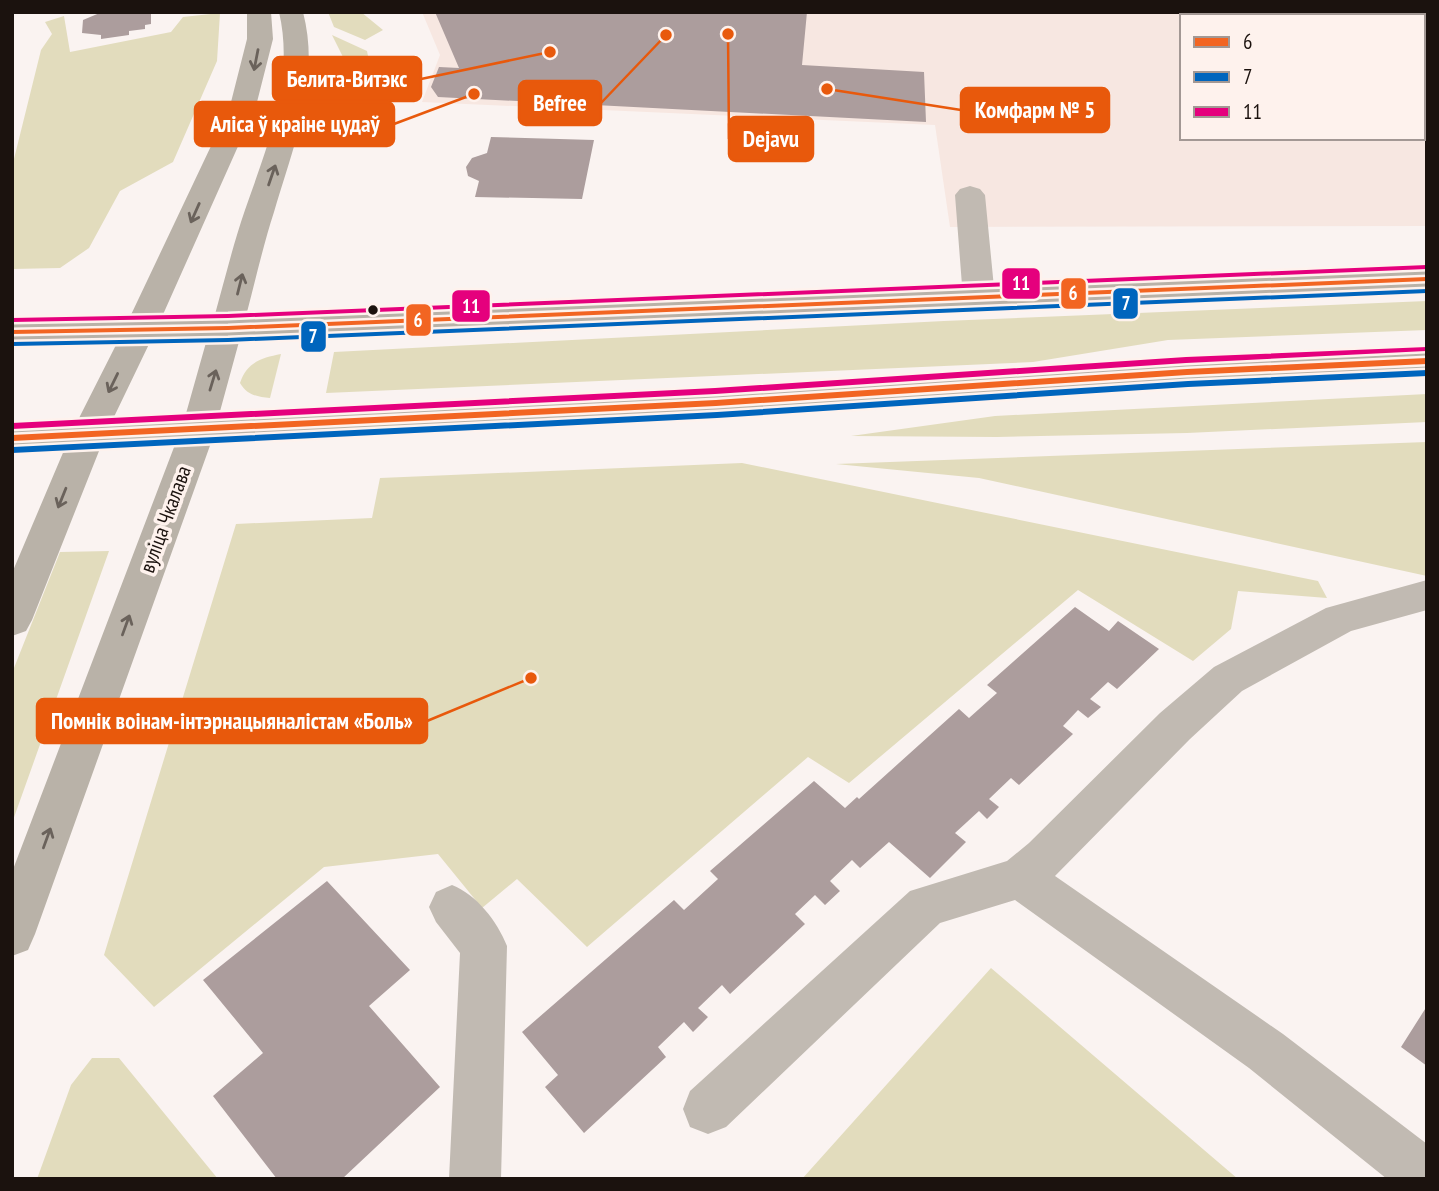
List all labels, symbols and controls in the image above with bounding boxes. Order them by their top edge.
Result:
legend [1180,14,1425,140]
text: 6 [1243,28,1252,55]
one-way arrow [248,48,262,71]
callout: Белита-Витэкс [273,57,421,101]
text: 7 [1243,63,1252,90]
text: Белита-Витэкс [287,64,407,93]
callout: Befree [519,81,601,125]
text: Befree [533,88,587,117]
callout: Комфарм № 5 [961,88,1109,132]
text: Комфарм № 5 [975,95,1095,124]
text: 11 [1243,98,1262,125]
callout: Аліса ў краіне цудаў [195,102,394,146]
text: Аліса ў краіне цудаў [209,109,380,138]
callout: Dejavu [729,117,813,161]
text: Dejavu [743,124,799,153]
one-way arrow [267,164,279,186]
one-way arrow [188,202,201,223]
line badge: 11 [1001,267,1041,300]
text: 11 [1012,271,1030,295]
one-way arrow [234,273,247,296]
line badge: 6 [1060,277,1087,310]
text: 6 [1068,281,1078,305]
line badge: 7 [1112,287,1139,320]
line badge: 11 [451,289,491,323]
text: 7 [1121,291,1131,315]
text: 11 [462,294,480,318]
unlabelled marker [366,303,380,317]
line badge: 6 [405,303,432,337]
text: 6 [413,308,423,332]
line badge: 7 [300,320,327,353]
text: 7 [308,324,318,348]
one-way arrow [207,369,220,391]
one-way arrow [105,372,119,393]
street label: вуліца Чкалава [133,462,197,576]
one-way arrow [54,487,67,508]
one-way arrow [120,614,133,636]
callout: Помнік воінам-інтэрнацыяналістам «Боль» [37,699,427,743]
text: Помнік воінам-інтэрнацыяналістам «Боль» [51,706,413,735]
one-way arrow [42,828,55,850]

